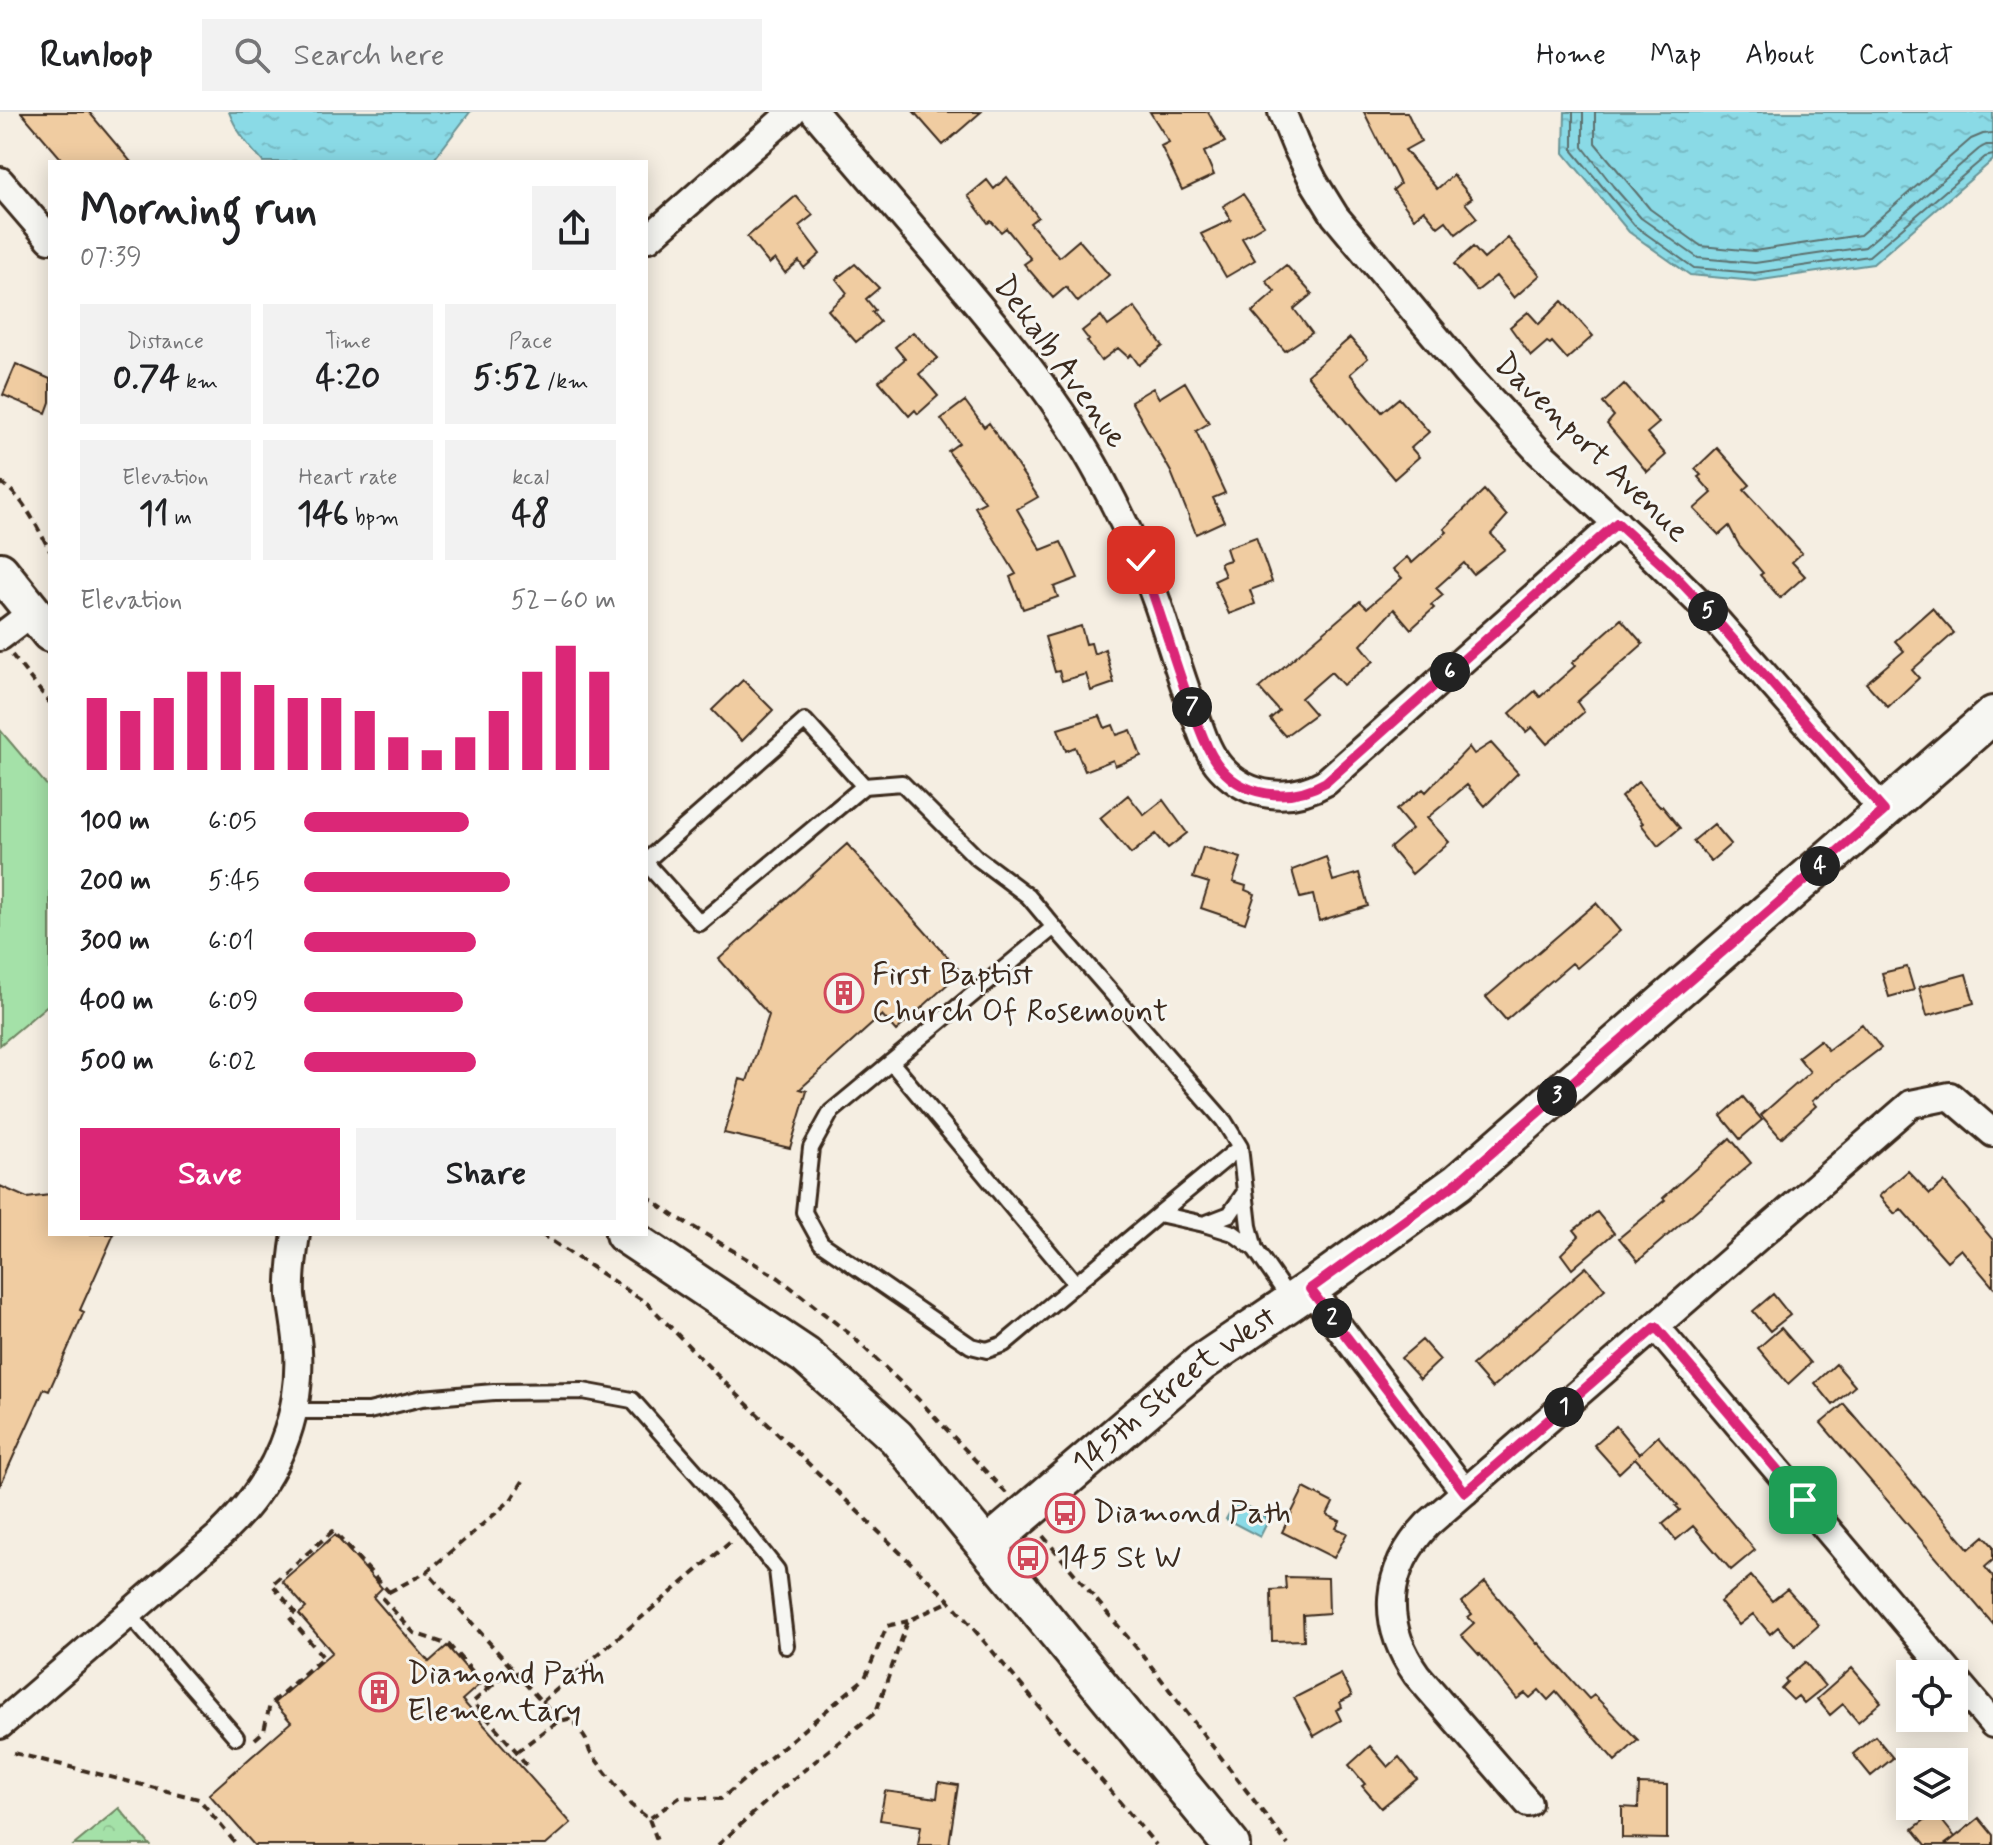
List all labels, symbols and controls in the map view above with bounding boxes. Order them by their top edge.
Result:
search box [202,19,762,91]
text: Runloop [40,31,154,80]
icon: search [230,33,274,77]
text: Search here [294,36,445,75]
text: Home [1536,37,1606,74]
text: Map [1650,37,1701,74]
text: About [1745,37,1814,74]
text: Contact [1858,37,1953,74]
text: Morning run [80,182,317,240]
button: share [532,186,616,270]
text: 07:39 [80,241,142,275]
street label: Dekalb Avenue [983,267,1137,457]
text: Distance [127,328,204,356]
text: Time [325,328,371,356]
text: Pace [509,328,553,356]
street label: Davenport Avenue [1484,344,1698,552]
text: 0.74 [113,356,180,401]
text: 4:20 [316,356,380,401]
text: 5:52 [473,356,541,401]
text: km [180,368,218,396]
text: /km [541,368,588,396]
text: Elevation [122,464,209,492]
text: Heart rate [299,464,397,492]
text: kcal [512,464,549,492]
text: 11 [139,492,169,537]
text: 146 [297,492,349,537]
text: 48 [511,492,550,537]
text: m [169,504,192,532]
text: bpm [349,504,399,532]
pin [1107,526,1175,594]
icon: check [1119,538,1163,582]
text: Elevation [80,584,182,618]
text: 52–60 m [511,584,616,618]
pin: 5 [1688,591,1728,631]
text: 5 [1701,597,1715,625]
pin: 6 [1430,652,1470,692]
text: 6 [1444,658,1456,686]
pin: 7 [1172,687,1212,727]
text: 7 [1185,693,1199,721]
text: 100 m [80,805,150,839]
text: 6:05 [208,805,257,839]
pin: 4 [1800,846,1840,886]
text: 4 [1814,852,1826,880]
text: 200 m [80,865,151,899]
text: 5:45 [208,865,260,899]
text: 300 m [80,925,150,959]
text: 6:01 [208,925,254,959]
place label: First Baptist Church Of Rosemount [872,954,1168,1033]
building icon: First Baptist Church Of Rosemount [823,972,865,1014]
text: 400 m [80,985,153,1019]
text: 6:09 [208,985,258,1019]
text: 500 m [80,1045,154,1079]
text: 6:02 [208,1045,257,1079]
pin: 3 [1537,1076,1577,1116]
text: 3 [1552,1082,1562,1110]
button: Save [80,1128,340,1220]
button: Share [356,1128,616,1220]
street label: 145th Street West [1064,1297,1285,1485]
pin: 2 [1312,1298,1352,1338]
text: 2 [1327,1304,1337,1332]
pin: 1 [1544,1387,1584,1427]
text: 1 [1559,1393,1569,1421]
pin [1769,1466,1837,1534]
icon: arrive [1781,1478,1825,1522]
bus stop icon: Diamond Path [1044,1492,1086,1534]
place label: Diamond Path [1093,1492,1291,1534]
bus stop icon: 145 St W [1007,1537,1049,1579]
place label: 145 St W [1056,1537,1181,1579]
place label: Diamond Path Elementary [407,1653,605,1732]
map controls [1896,1660,1968,1820]
button: locate [1896,1660,1968,1732]
building icon: Diamond Path Elementary [358,1671,400,1713]
button: layers [1896,1748,1968,1820]

